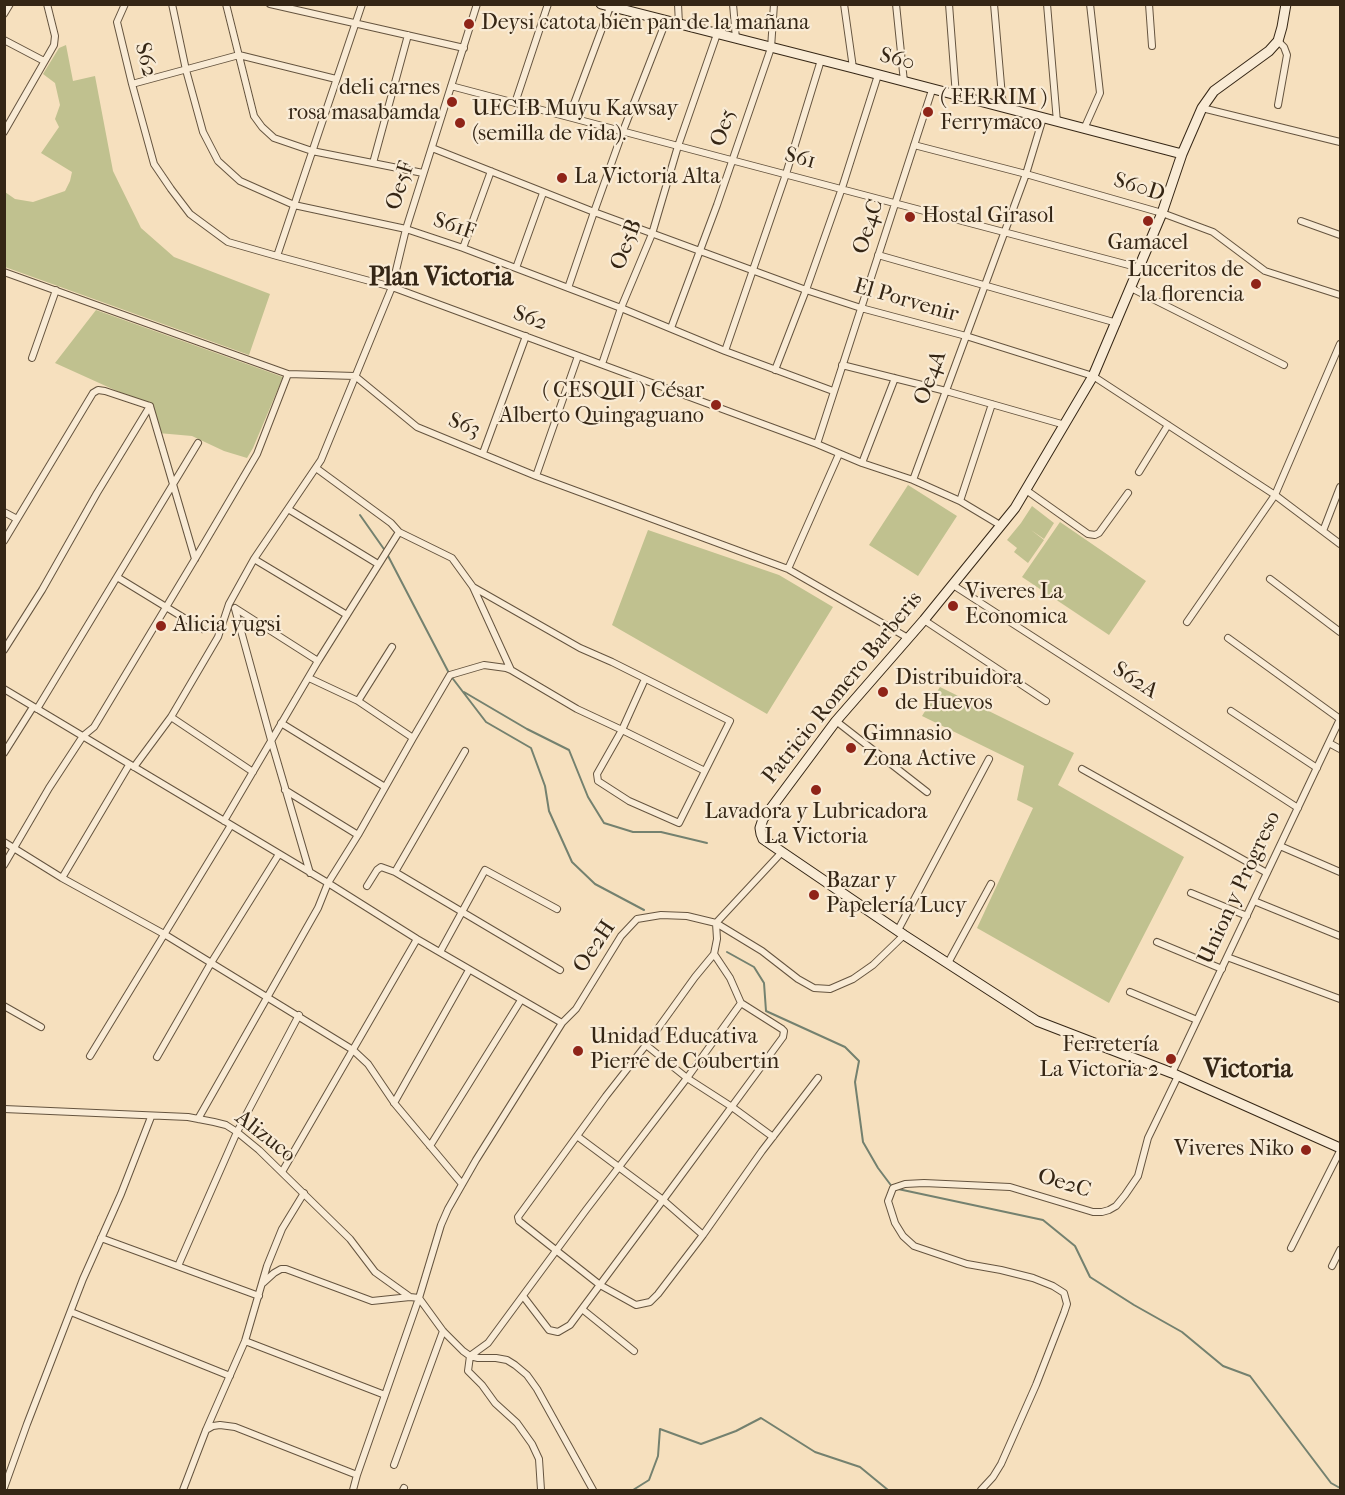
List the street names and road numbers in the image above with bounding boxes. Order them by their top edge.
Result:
street label: S62 [128,40,162,80]
street label: S60 [876,43,918,77]
street label: Oe5 [705,106,743,150]
street label: S61 [782,142,818,176]
street label: Oe5F [381,158,421,214]
street label: S60D [1110,168,1168,208]
street label: Oe4C [848,196,890,258]
street label: S61F [429,208,479,246]
street label: Oe5B [605,216,649,274]
street label: El Porvenir [851,274,961,328]
street label: S62 [509,301,551,337]
street label: Oe4A [909,347,953,409]
street label: S63 [444,408,484,444]
street label: Patricio Romero Barberis [757,587,929,789]
street label: S62A [1107,657,1163,705]
street label: Union y Progreso [1193,807,1287,969]
street label: Oe2H [568,916,622,978]
street label: Alizuco [229,1105,301,1169]
street label: Oe2C [1034,1163,1094,1205]

